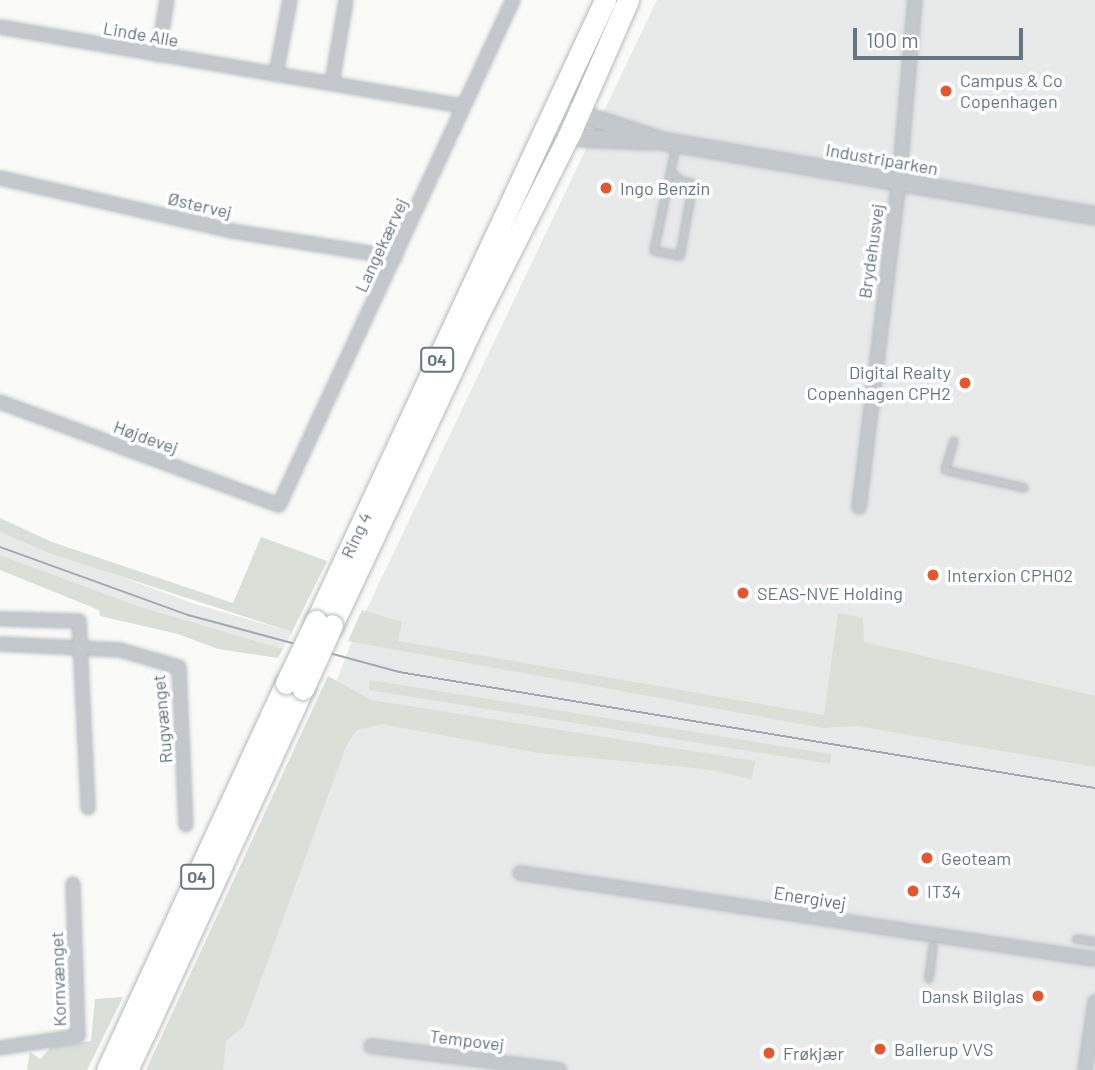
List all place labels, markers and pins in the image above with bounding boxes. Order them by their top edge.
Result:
place label: Campus & Co Copenhagen [960,70,1063,112]
marker: Campus & Co Copenhagen [938,83,954,99]
place label: Ingo Benzin [620,177,710,199]
marker: Ingo Benzin [598,180,614,196]
place label: Digital Realty Copenhagen CPH2 [807,362,951,404]
marker: Digital Realty Copenhagen CPH2 [957,375,973,391]
place label: Interxion CPH02 [947,564,1073,586]
marker: Interxion CPH02 [925,567,941,583]
place label: SEAS-NVE Holding [757,582,903,604]
marker: SEAS-NVE Holding [735,585,751,601]
place label: Geoteam [941,847,1011,869]
marker: Geoteam [919,850,935,866]
place label: IT34 [927,880,961,902]
marker: IT34 [905,883,921,899]
place label: Dansk Bilglas [921,985,1024,1007]
marker: Dansk Bilglas [1030,988,1046,1004]
place label: Ballerup VVS [894,1038,994,1060]
marker: Ballerup VVS [872,1041,888,1057]
place label: Frøkjær [783,1042,844,1064]
marker: Frøkjær [761,1045,777,1061]

